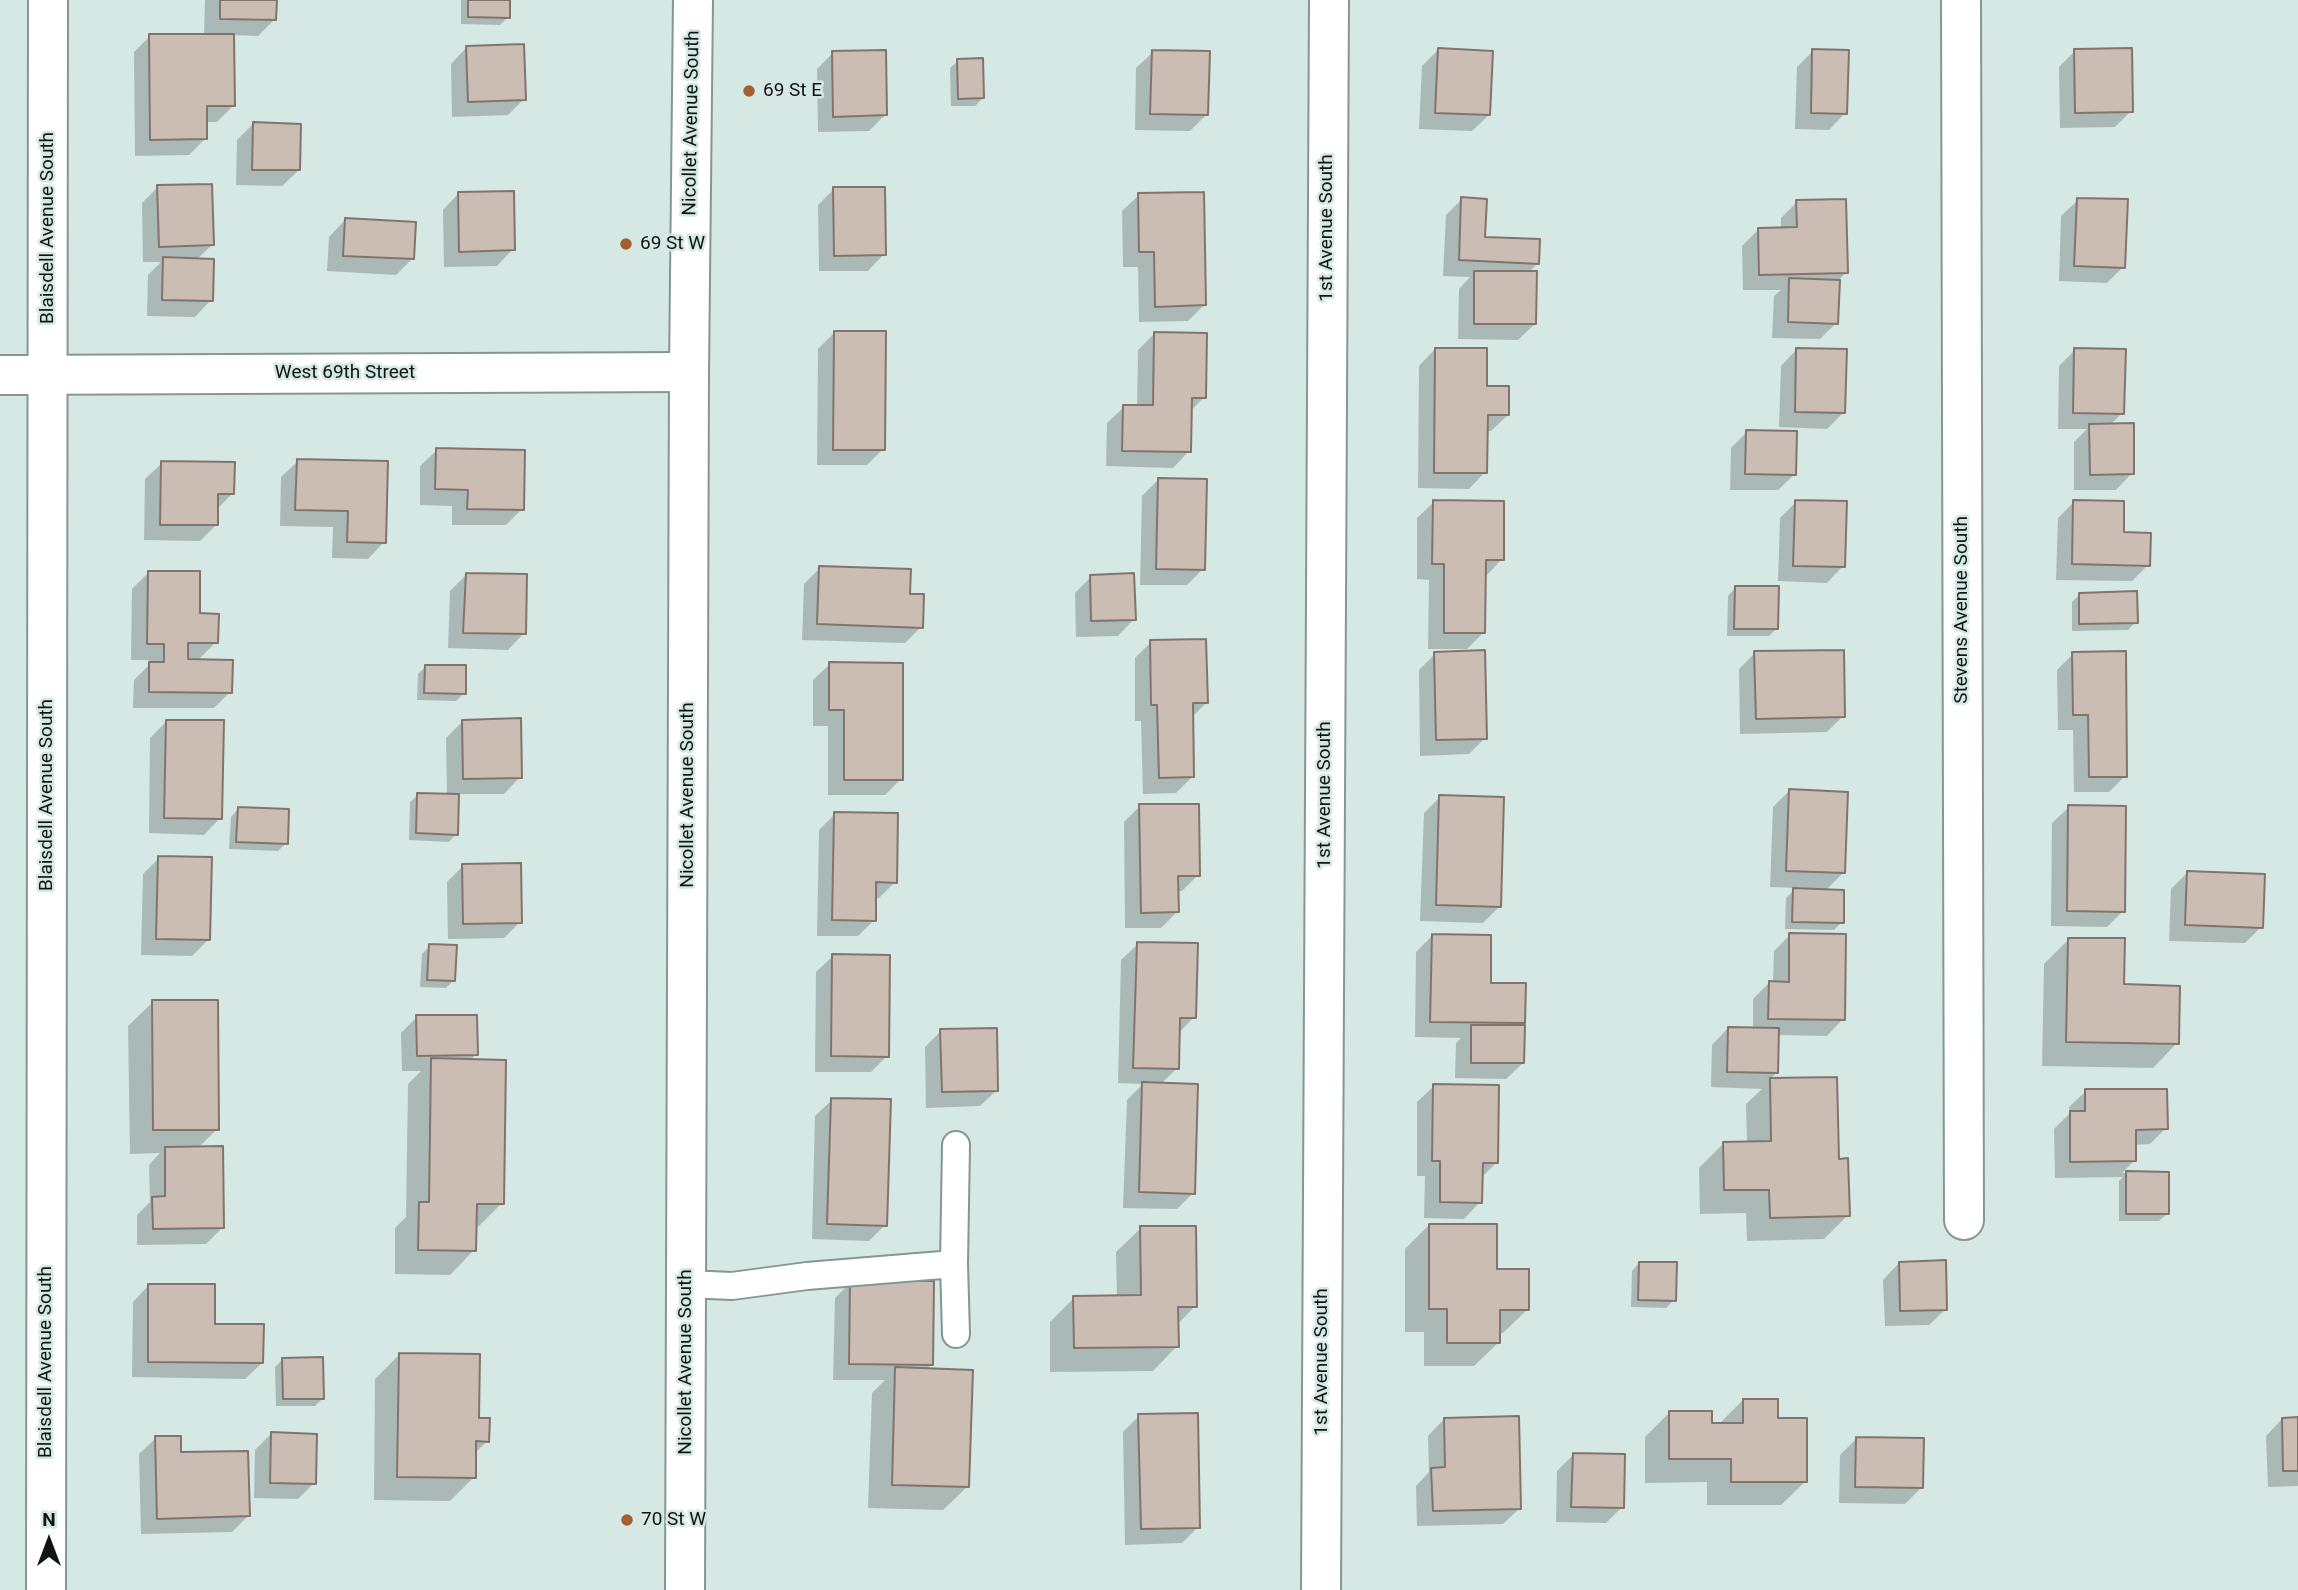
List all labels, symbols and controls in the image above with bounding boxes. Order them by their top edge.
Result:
street label: Nicollet Avenue South [679,30,705,216]
place label: 69 St E [763,80,822,102]
marker: 69 St E [741,83,757,99]
street label: Blaisdell Avenue South [37,132,59,324]
street label: 1st Avenue South [1316,154,1338,302]
place label: 69 St W [640,233,705,255]
marker: 69 St W [618,236,634,252]
street label: West 69th Street [275,362,415,384]
street label: Stevens Avenue South [1951,516,1973,704]
street label: Blaisdell Avenue South [36,699,58,891]
street label: Nicollet Avenue South [677,702,699,888]
street label: 1st Avenue South [1314,721,1336,869]
street label: Blaisdell Avenue South [35,1266,57,1458]
street label: Nicollet Avenue South [675,1269,697,1455]
street label: 1st Avenue South [1311,1288,1333,1436]
north arrow [14,1506,84,1576]
text: N [42,1508,56,1531]
place label: 70 St W [641,1509,706,1531]
marker: 70 St W [619,1512,635,1528]

